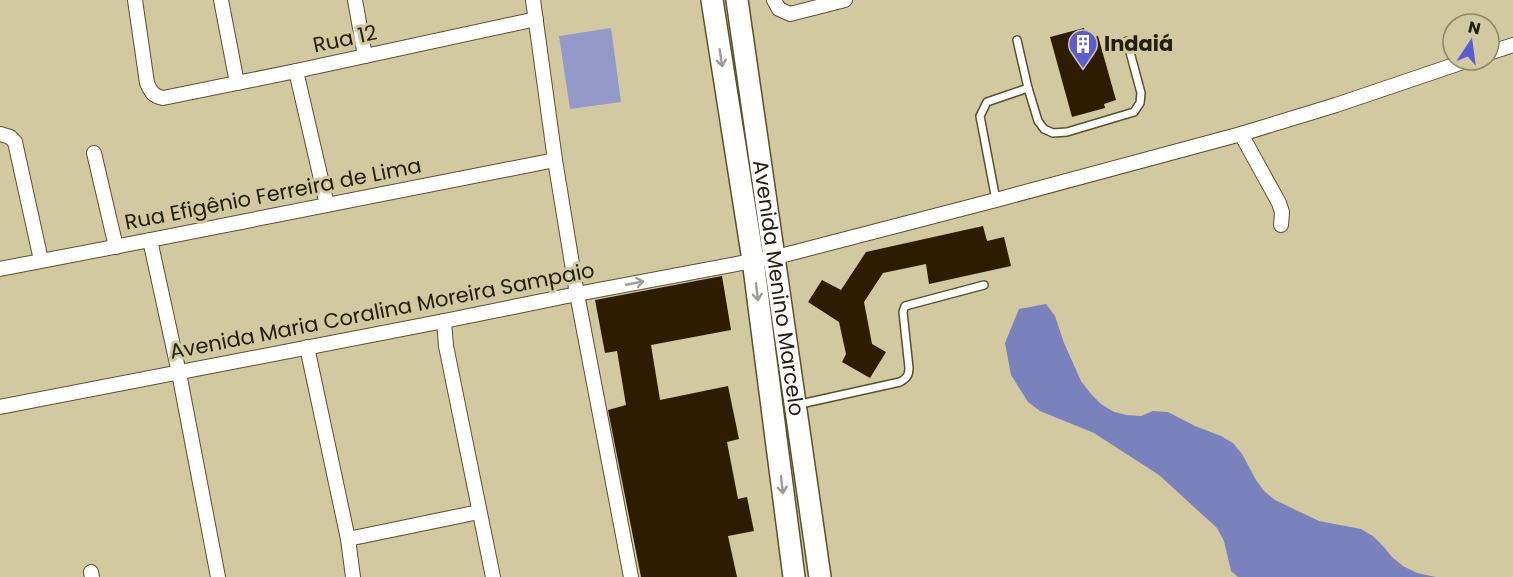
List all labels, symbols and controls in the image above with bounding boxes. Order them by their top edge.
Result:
north arrow [1441,12,1501,72]
text: N [1466,15,1483,40]
street label: Rua 12 [310,18,380,59]
building icon: Indaiá [1067,28,1099,70]
place label: Indaiá [1104,29,1173,58]
one-way arrow [716,47,727,67]
street label: Rua Efigênio Ferreira de Lima [122,150,424,237]
street label: Avenida Menino Marcelo [746,158,812,418]
street label: Avenida Maria Coralina Moreira Sampaio [167,255,597,366]
one-way arrow [625,277,644,288]
one-way arrow [752,282,763,301]
one-way arrow [777,475,788,495]

